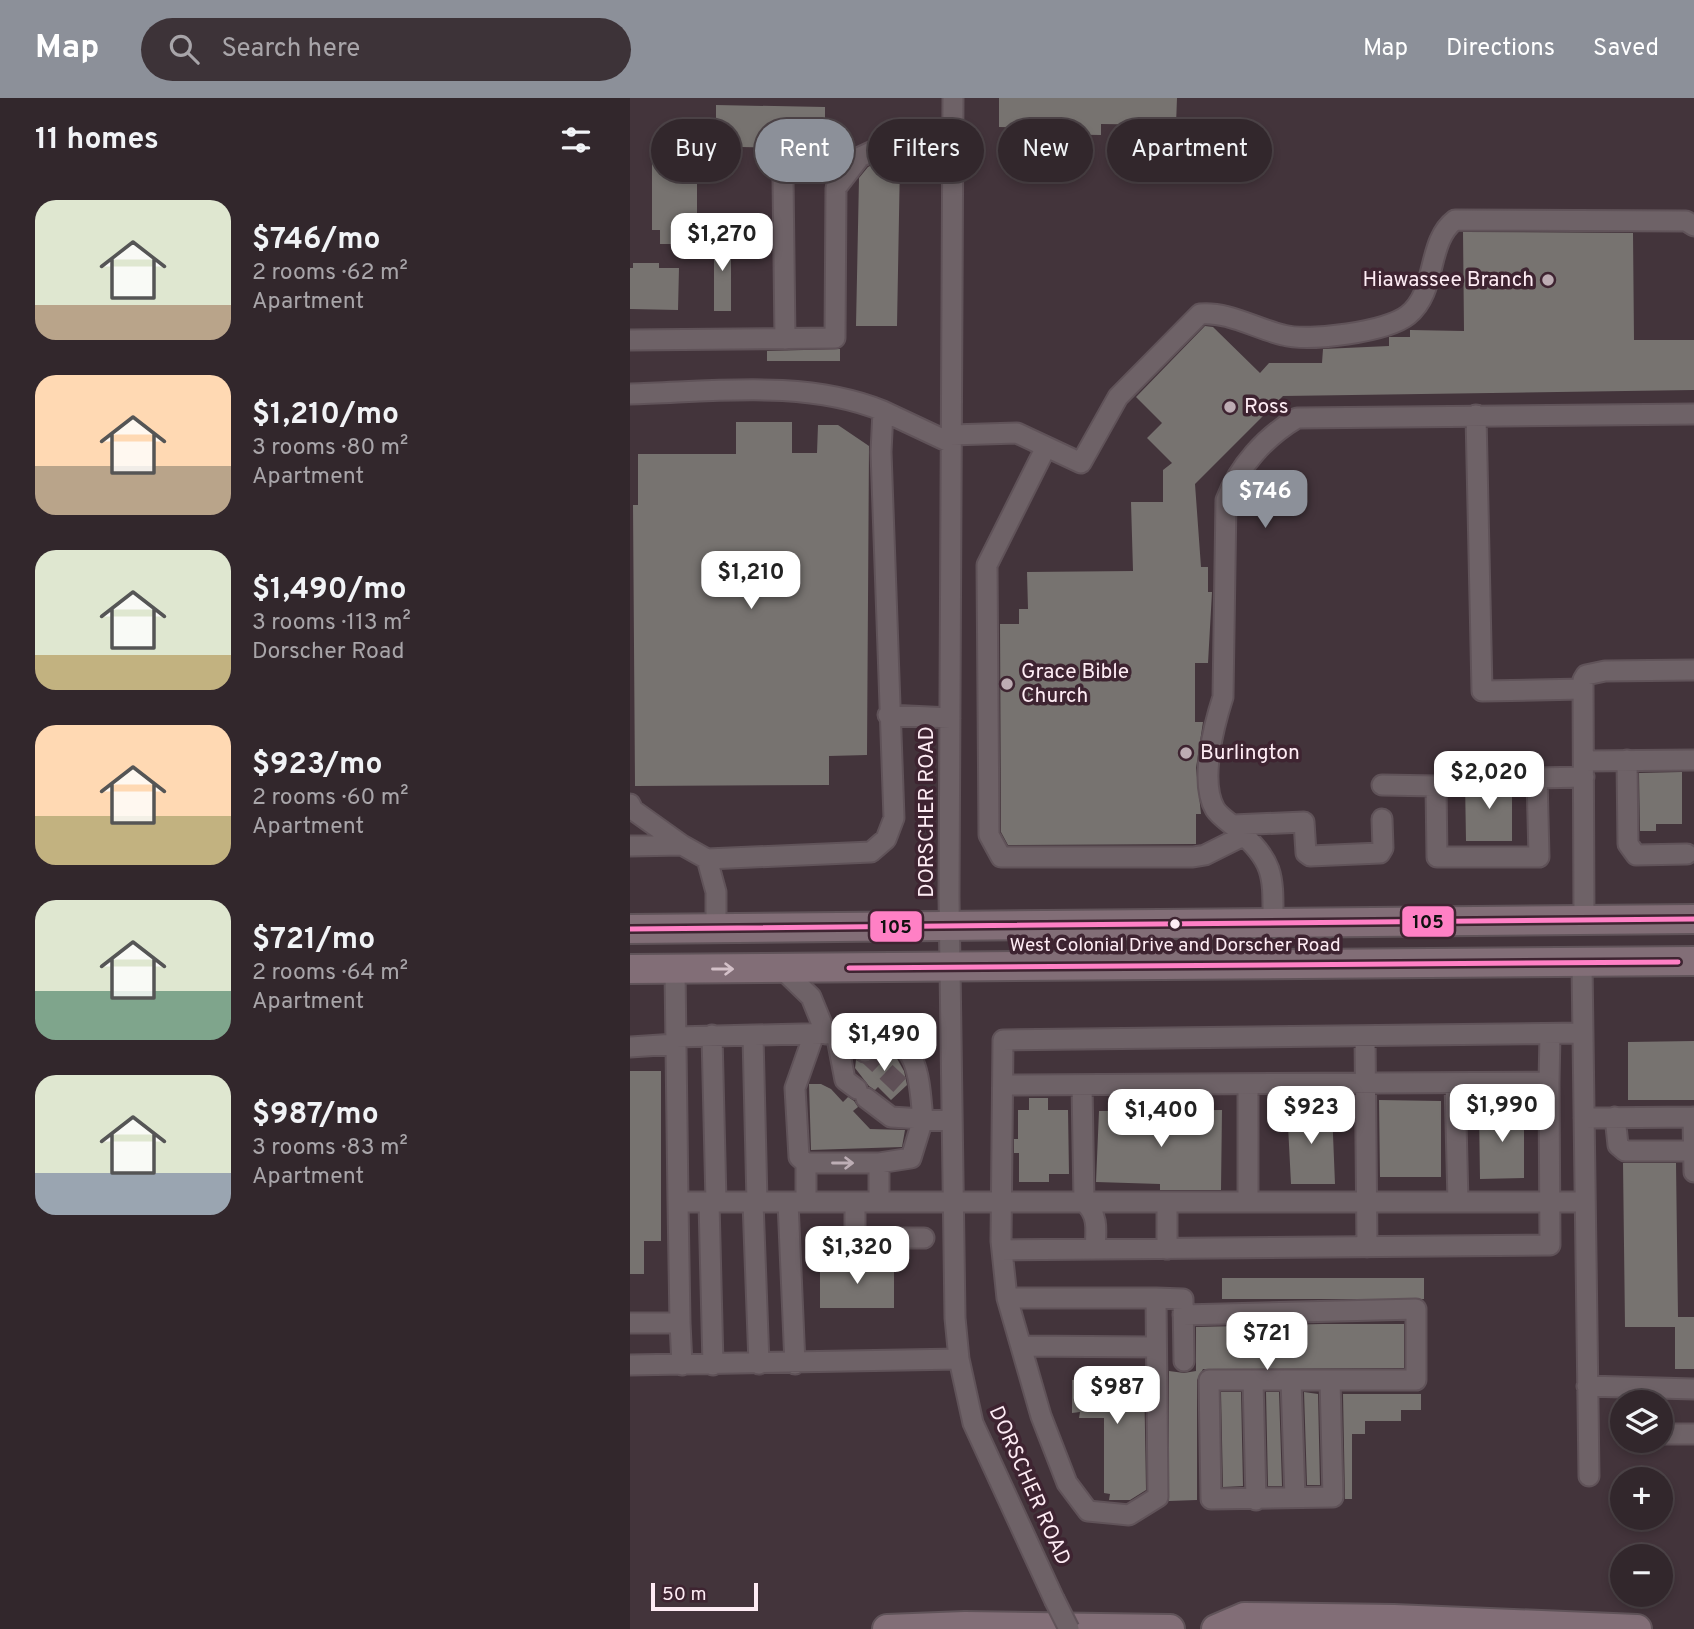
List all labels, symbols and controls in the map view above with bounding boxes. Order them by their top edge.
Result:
search box [141,18,631,81]
text: Map [35,28,99,70]
icon: search [165,30,203,68]
text: Search here [221,33,360,66]
text: Map [1363,34,1408,64]
text: Directions [1446,34,1555,64]
text: Saved [1593,34,1659,64]
chip: Buy [651,119,741,182]
chip: Rent [755,119,854,182]
chip: Filters [868,119,984,182]
chip: New [998,119,1093,182]
chip: Apartment [1107,119,1272,182]
icon: filters [557,121,595,159]
text: 11 homes [35,122,159,159]
pin: $1,270 [665,214,779,273]
text: $1,270 [687,221,757,250]
text: $746/mo [252,222,381,259]
icon: home [91,228,175,312]
text: 2 rooms · 62 m² [252,259,408,288]
place label: Hiawassee Branch [1363,267,1534,294]
marker: Hiawassee Branch [1540,272,1556,288]
text: Apartment [252,288,364,317]
place label: Ross [1244,394,1289,421]
text: $1,210/mo [252,397,399,434]
marker: Ross [1222,399,1238,415]
icon: home [91,403,175,487]
text: 3 rooms · 80 m² [252,434,408,463]
text: Apartment [252,463,364,492]
pin: $746 [1224,470,1306,530]
text: $746 [1238,478,1292,507]
pin: $1,210 [694,552,808,611]
text: $1,210 [717,559,785,588]
text: $1,490/mo [252,572,407,609]
icon: home [91,578,175,662]
text: 3 rooms · 113 m² [252,609,411,638]
text: Dorscher Road [252,638,404,667]
place label: Grace Bible Church [1021,659,1129,710]
marker: Grace Bible Church [999,676,1015,692]
street label: DORSCHER ROAD [914,726,941,898]
place label: Burlington [1200,740,1300,767]
marker: Burlington [1178,745,1194,761]
text: $923/mo [252,747,382,784]
pin: $2,020 [1432,752,1546,811]
icon: home [91,753,175,837]
text: $2,020 [1450,759,1528,788]
text: 2 rooms · 60 m² [252,784,409,813]
text: Apartment [252,813,364,842]
line badge: 105 [1401,905,1455,938]
line badge: 105 [869,910,923,943]
text: 105 [1412,911,1444,935]
text: 105 [880,916,912,940]
marker: West Colonial Drive and Dorscher Road [1168,917,1182,931]
text: $721/mo [252,922,375,959]
icon: home [91,928,175,1012]
place label: West Colonial Drive and Dorscher Road [1009,934,1341,958]
text: 2 rooms · 64 m² [252,959,408,988]
one-way arrow [711,962,734,976]
text: Apartment [252,988,364,1017]
pin: $1,490 [827,1014,941,1073]
text: $1,490 [847,1021,921,1050]
pin: $1,990 [1445,1084,1559,1144]
pin: $923 [1270,1086,1352,1146]
pin: $1,400 [1104,1090,1218,1149]
text: $1,990 [1466,1092,1538,1121]
text: $923 [1283,1094,1339,1123]
text: $987/mo [252,1097,379,1134]
text: $1,400 [1124,1097,1198,1126]
icon: home [91,1103,175,1187]
text: 3 rooms · 83 m² [252,1134,408,1163]
one-way arrow [831,1156,854,1170]
text: Apartment [252,1163,364,1192]
pin: $1,320 [800,1226,914,1286]
text: $1,320 [821,1234,893,1263]
pin: $721 [1226,1312,1308,1372]
text: $721 [1242,1320,1292,1349]
pin: $987 [1076,1366,1158,1426]
text: $987 [1090,1374,1144,1403]
map controls [1610,1390,1673,1607]
button: layers [1610,1390,1673,1453]
street label: DORSCHER ROAD [982,1402,1076,1570]
button: + [1610,1467,1673,1530]
button: − [1610,1544,1673,1607]
scale bar [651,1580,758,1612]
text: 50 m [662,1583,707,1607]

